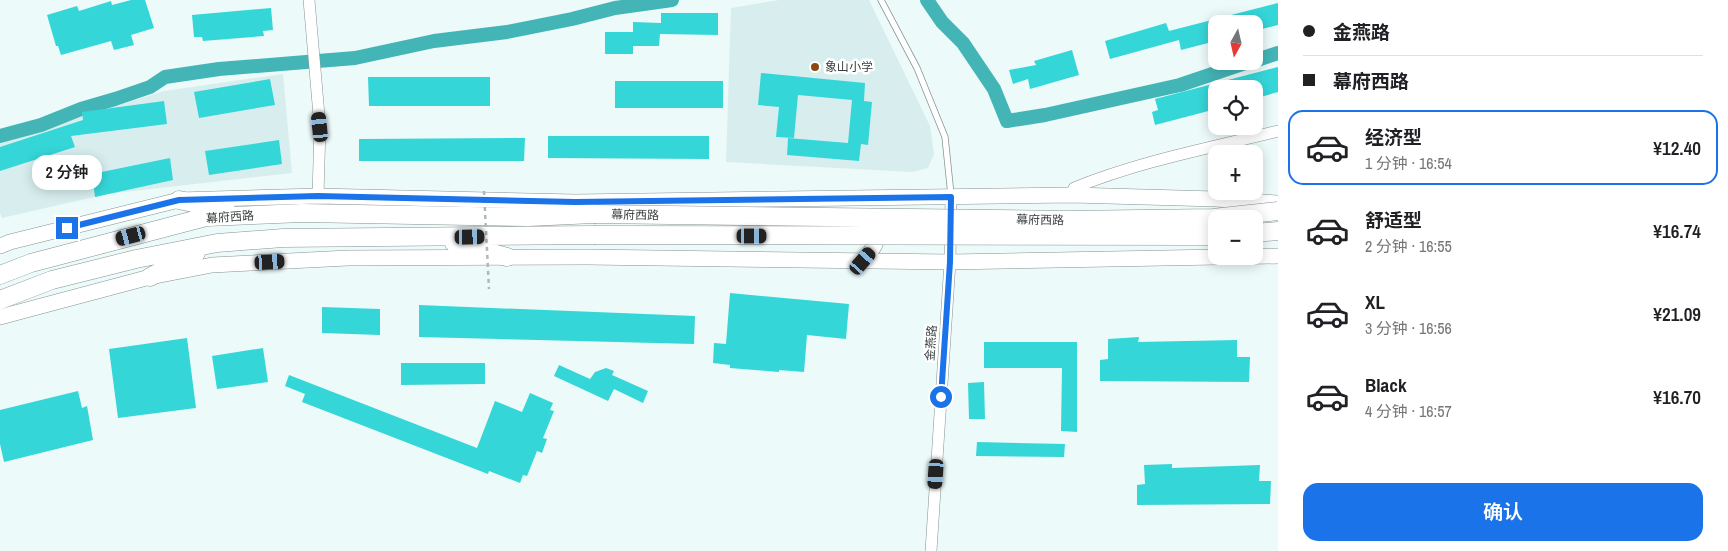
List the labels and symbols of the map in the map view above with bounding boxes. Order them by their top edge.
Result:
north arrow [1208,15,1262,70]
place label: 象山小学 [825,59,873,75]
marker: 象山小学 [809,61,821,73]
car [310,111,329,143]
callout: 2 分钟 [32,156,102,190]
street label: 幕府西路 [205,207,255,227]
street label: 幕府西路 [611,207,659,223]
street label: 幕府西路 [1016,212,1064,228]
route end [56,217,78,239]
car [114,225,147,247]
car [454,229,485,245]
car [737,229,767,244]
car [847,245,878,277]
car [254,254,285,270]
street label: 金燕路 [922,324,940,362]
route start [930,386,952,408]
car [927,459,944,489]

